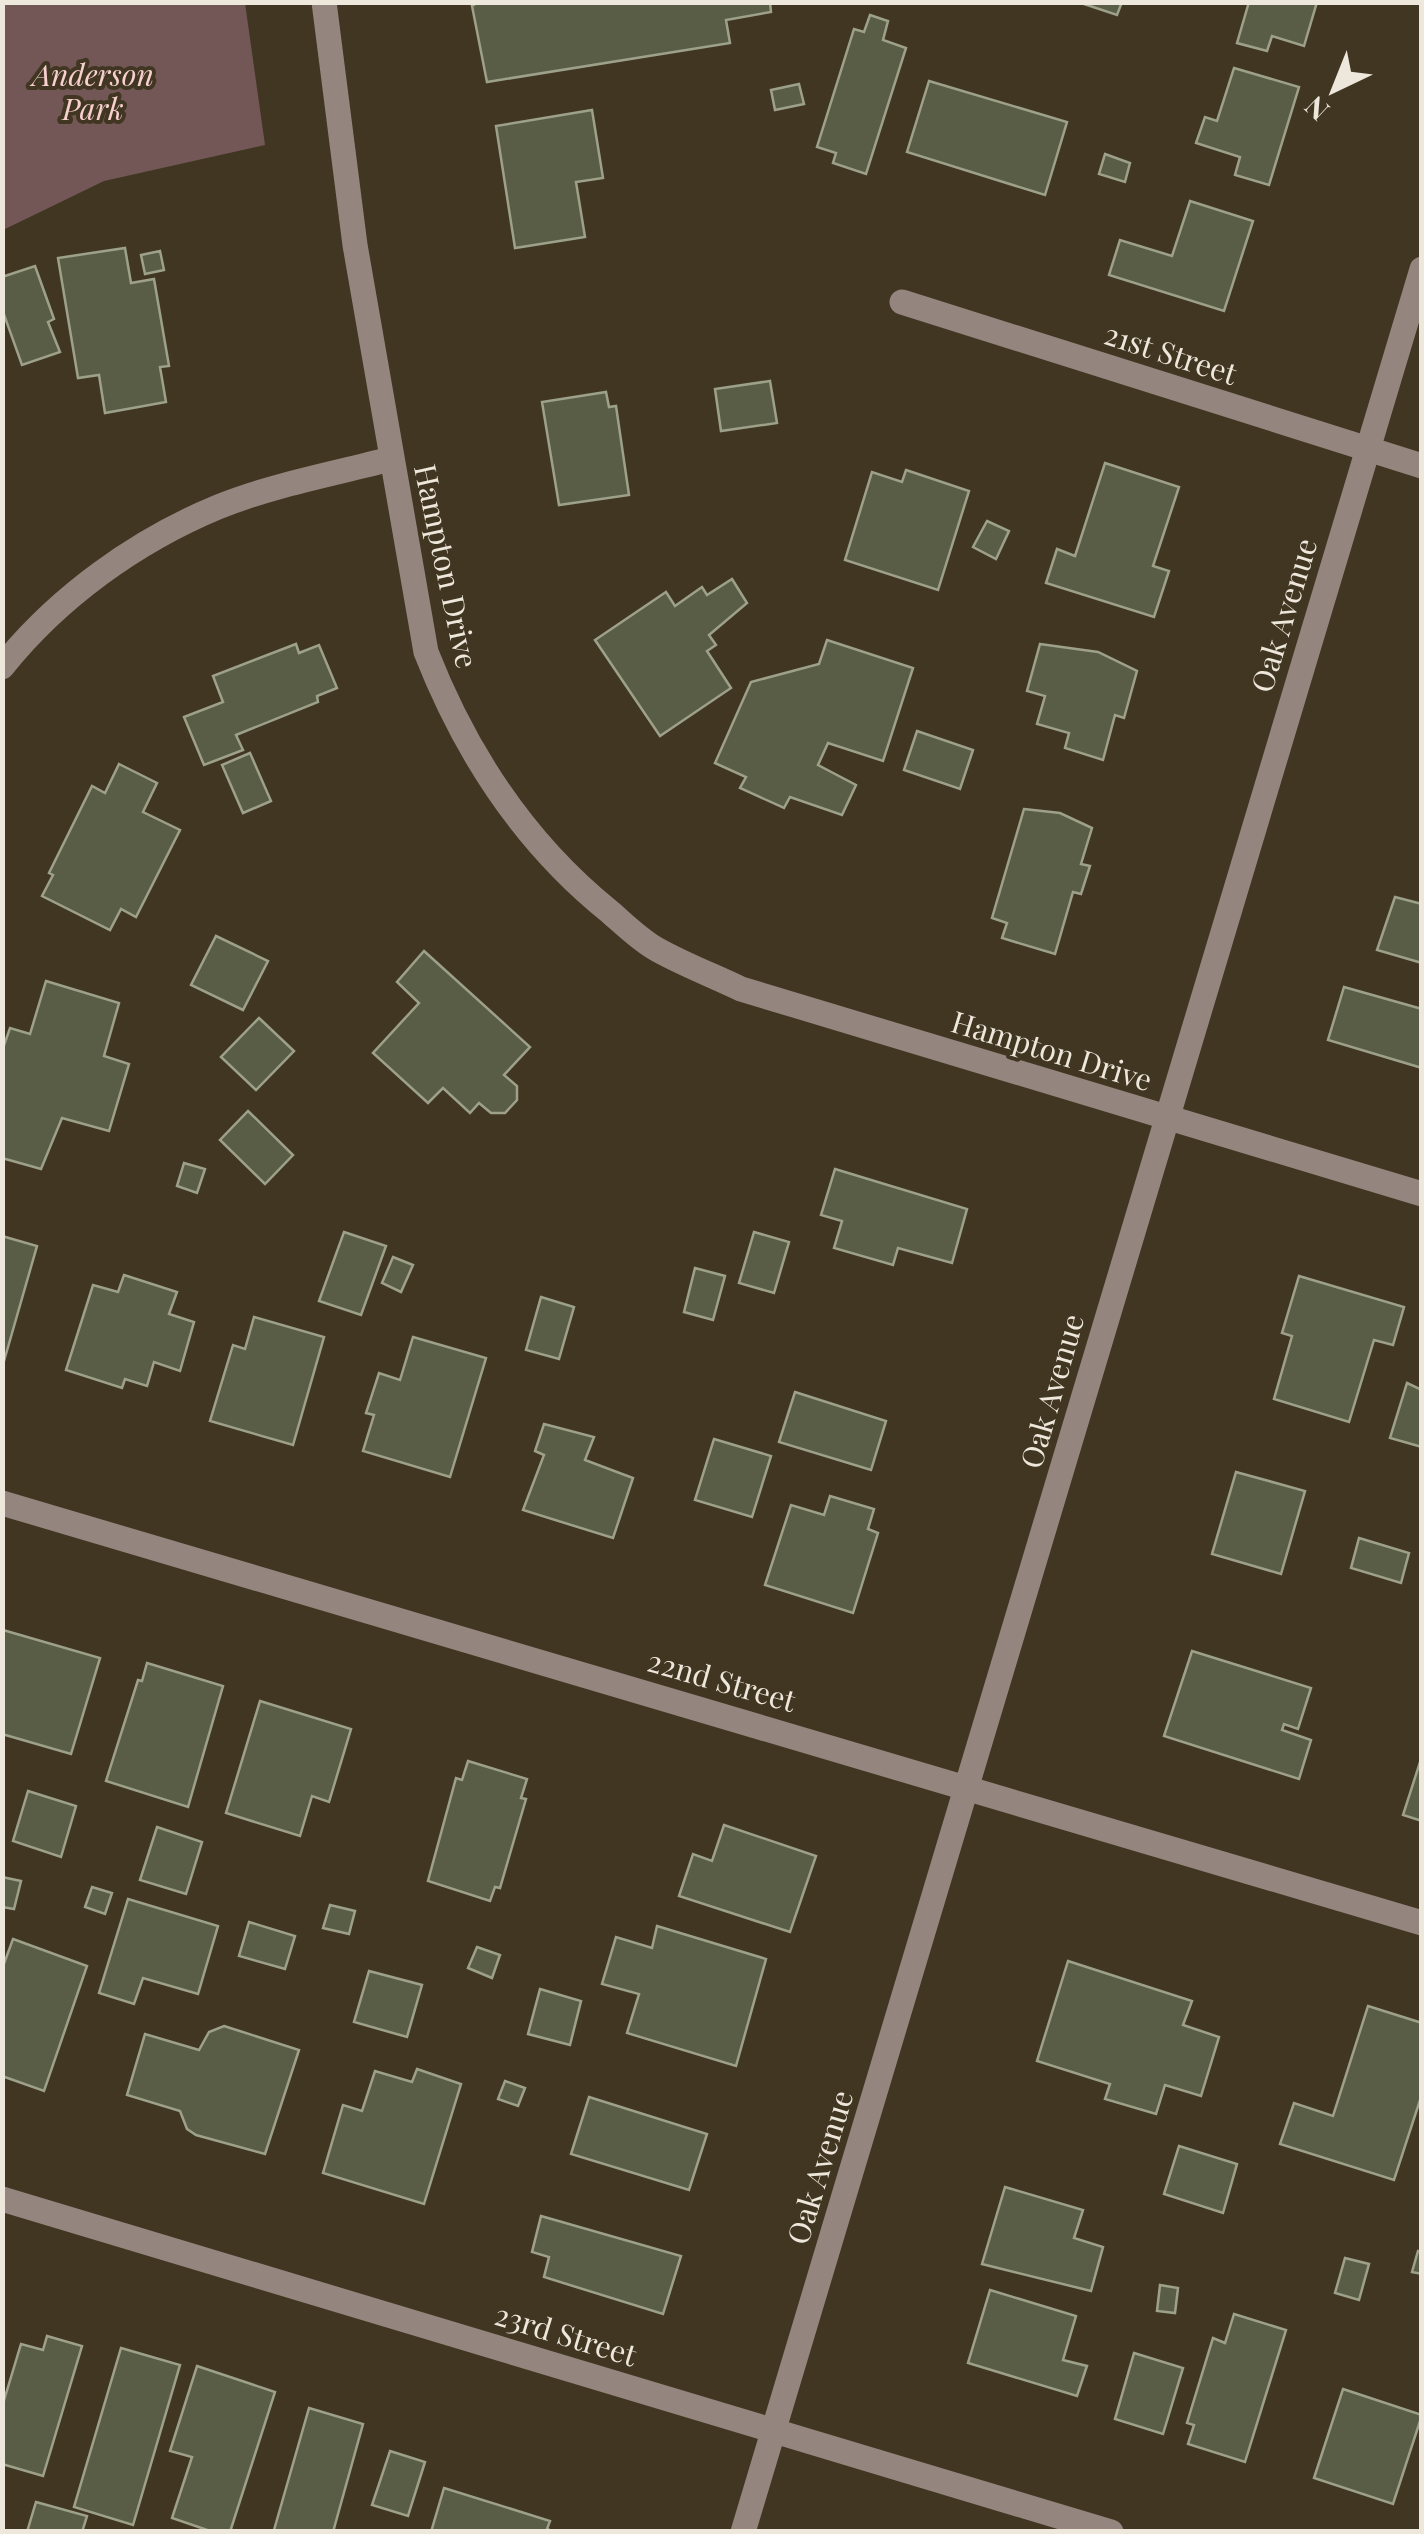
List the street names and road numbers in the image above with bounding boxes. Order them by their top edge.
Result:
street label: 21st Street [1100,313,1243,393]
street label: Hampton Drive [406,460,488,672]
street label: Oak Avenue [1241,533,1325,697]
street label: Hampton Drive [947,1001,1157,1099]
street label: Oak Avenue [1010,1309,1092,1473]
street label: 22nd Street [643,1640,801,1720]
street label: Oak Avenue [777,2085,861,2249]
street label: 23rd Street [490,2294,642,2375]

